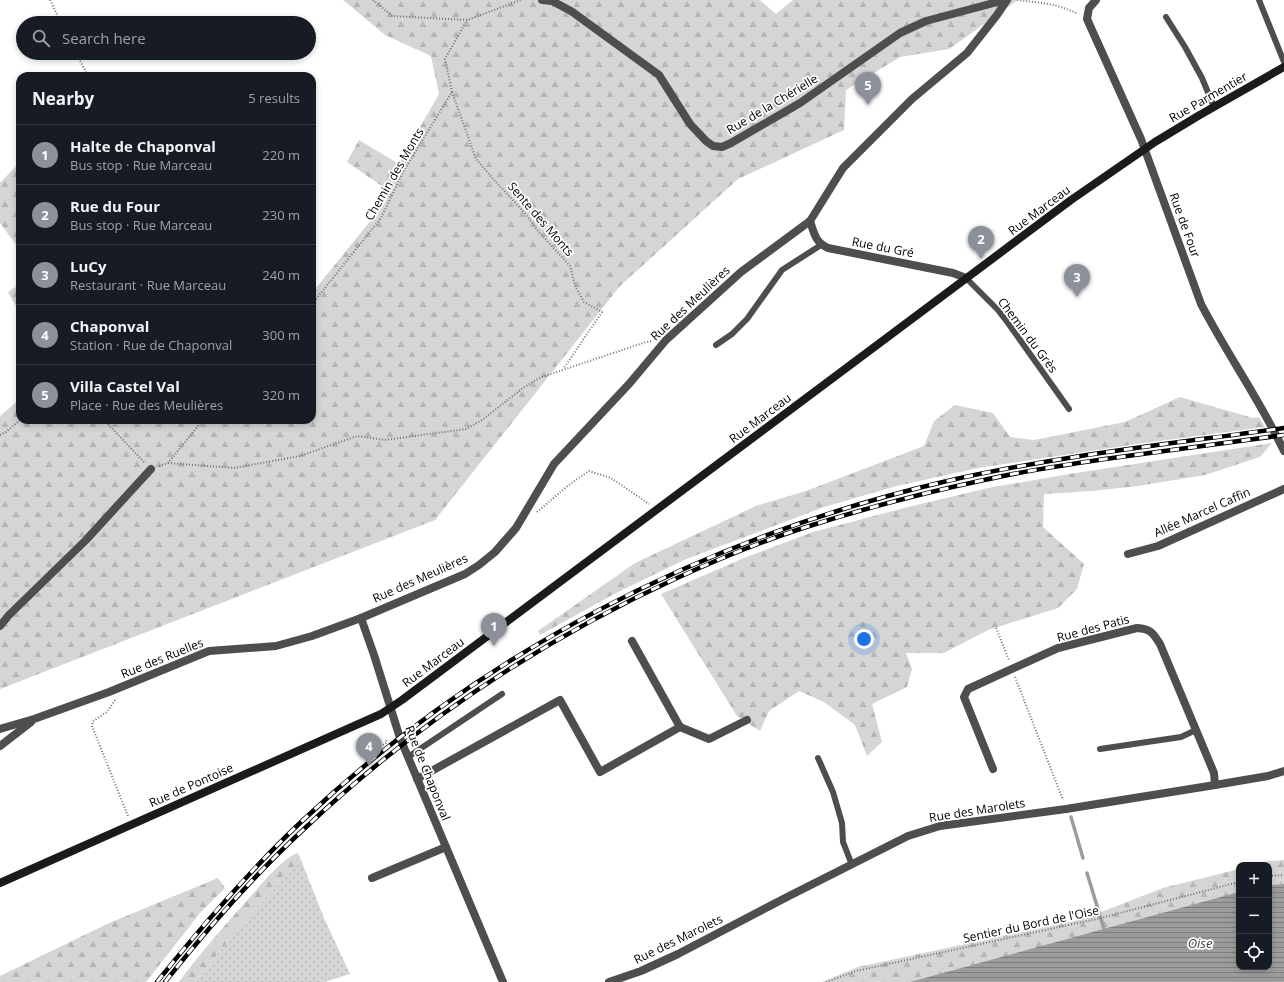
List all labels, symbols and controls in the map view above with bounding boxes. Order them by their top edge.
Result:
search box [16,16,316,60]
icon: search [30,27,52,49]
text: Search here [62,28,146,48]
street label: Rue Parmentier [1166,68,1250,126]
street label: Rue de la Chérielle [723,70,821,138]
pin: 5 [855,72,881,105]
text: Nearby [32,87,94,110]
text: 5 results [248,89,300,107]
street label: Chemin des Monts [360,124,428,224]
text: Halte de Chaponval [70,136,216,156]
text: 1 [41,146,49,164]
text: 220 m [262,146,300,164]
text: Bus stop · Rue Marceau [70,156,212,174]
street label: Sente des Monts [504,178,578,260]
street label: Rue Marceau [1005,181,1073,239]
street label: Rue de Four [1165,190,1205,260]
text: Rue du Four [70,196,160,216]
text: 2 [41,206,49,224]
text: 230 m [262,206,300,224]
text: Bus stop · Rue Marceau [70,216,212,234]
pin: 2 [968,226,994,259]
street label: Rue du Gré [851,233,916,261]
text: LuCy [70,256,106,276]
street label: Rue des Meulières [647,262,734,344]
pin: 3 [1064,264,1090,297]
text: 3 [41,266,49,284]
text: 240 m [262,266,300,284]
text: Restaurant · Rue Marceau [70,276,226,294]
street label: Chemin du Grès [994,294,1062,376]
text: Chaponval [70,316,149,336]
text: 4 [41,326,49,344]
text: 300 m [262,326,300,344]
text: Station · Rue de Chaponval [70,336,232,354]
text: Villa Castel Val [70,376,180,396]
text: 5 [41,386,49,404]
text: 320 m [262,386,300,404]
street label: Rue Marceau [726,389,794,447]
text: Place · Rue des Meulières [70,396,223,414]
street label: Allée Marcel Caffin [1151,483,1253,541]
street label: Rue des Meulières [370,549,471,607]
street label: Rue des Patis [1055,610,1131,646]
pin: 1 [481,613,507,646]
your location [854,629,874,649]
street label: Rue Marceau [399,633,467,691]
street label: Rue des Ruelles [118,634,206,682]
street label: Rue de Chaponval [401,723,455,823]
pin: 4 [356,733,382,766]
street label: Rue de Pontoise [146,759,236,811]
street label: Rue des Marolets [928,794,1026,826]
map controls [1236,862,1272,970]
button: + [1236,862,1272,898]
button: − [1236,898,1272,934]
street label: Sentier du Bord de l'Oise [961,901,1101,947]
street label: Rue des Marolets [631,910,726,968]
water label: Oise [1188,934,1213,952]
button: locate [1236,934,1272,970]

